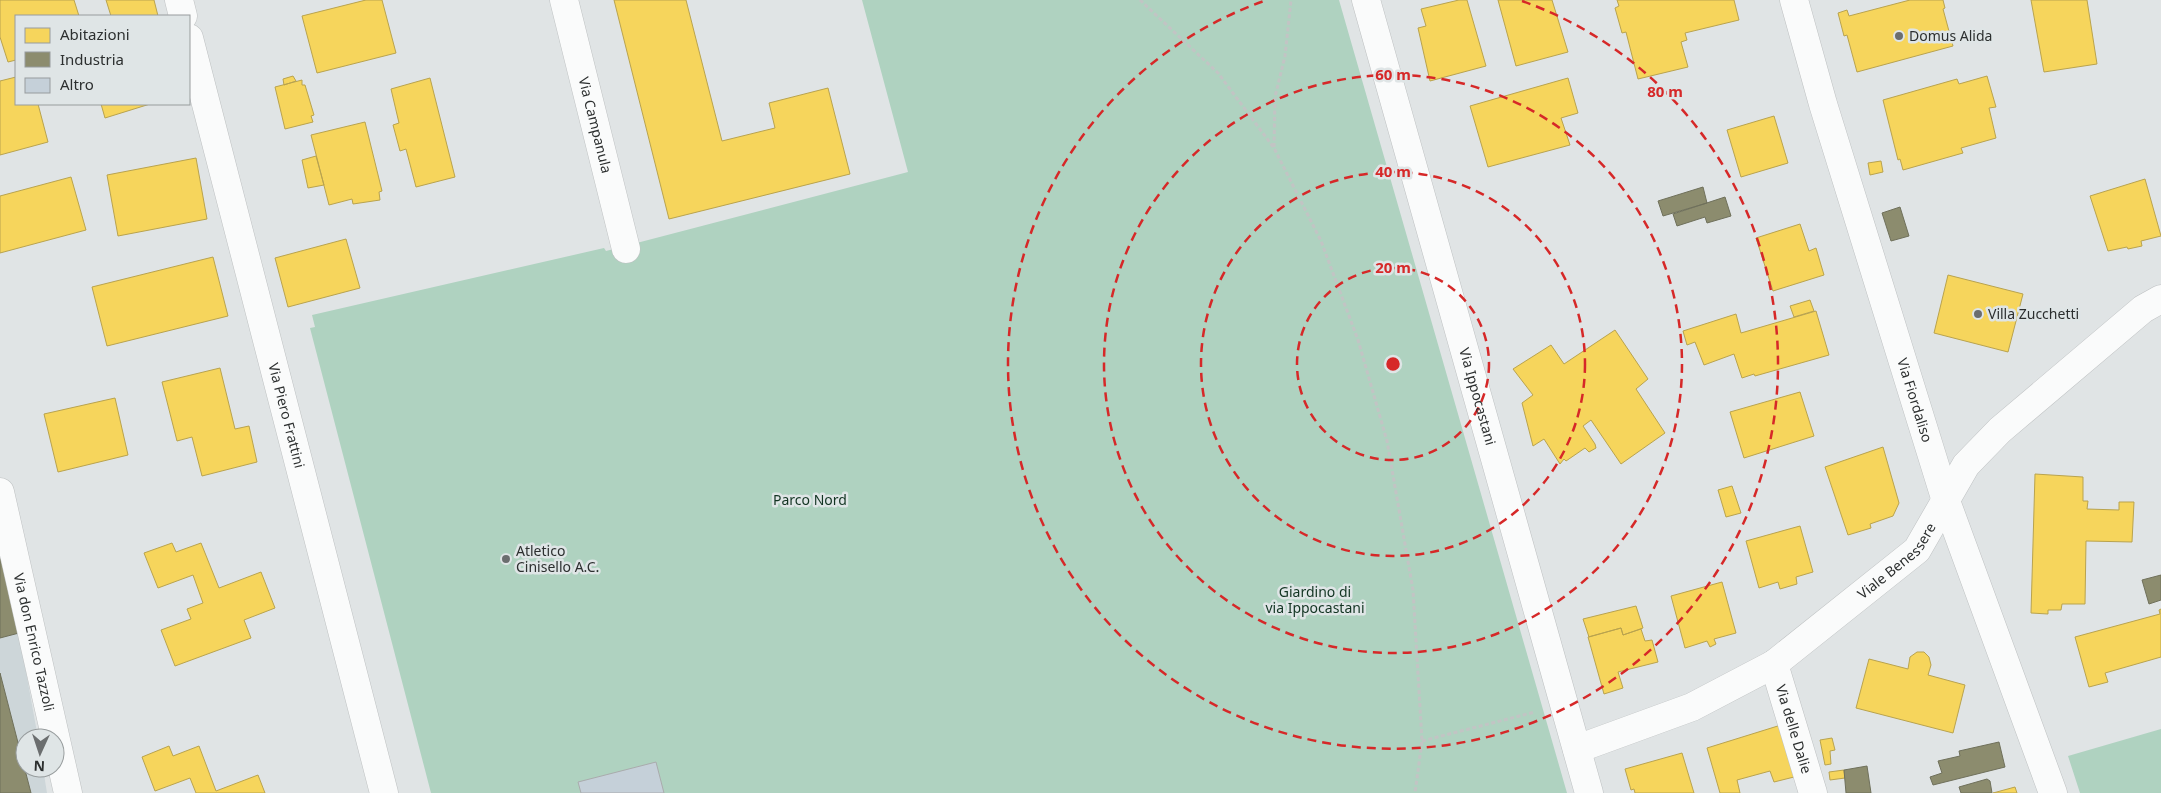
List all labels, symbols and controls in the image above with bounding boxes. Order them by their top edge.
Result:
legend [15,15,190,105]
text: Abitazioni [60,24,130,44]
place label: Domus Alida [1909,26,1992,45]
marker: Domus Alida [1893,30,1905,42]
text: Industria [60,49,124,69]
text: 60 m [1375,64,1411,84]
text: Altro [60,74,94,94]
street label: Via Campanula [575,75,617,175]
text: 80 m [1647,81,1683,101]
text: 40 m [1375,161,1411,181]
text: 20 m [1375,257,1411,277]
place label: Villa Zucchetti [1988,304,2079,323]
marker: Villa Zucchetti [1972,308,1984,320]
street label: Via Ippocastani [1455,346,1501,447]
centre of rings [1384,355,1402,373]
street label: Via Fiordaliso [1893,355,1937,445]
street label: Via Piero Frattini [264,361,310,470]
park label: Parco Nord [773,490,847,509]
street label: Viale Benessere [1853,519,1940,603]
place label: Atletico Cinisello A.C. [516,541,599,576]
marker: Atletico Cinisello A.C. [500,553,512,565]
street label: Via don Enrico Tazzoli [10,571,59,713]
park label: Giardino di via Ippocastani [1265,582,1365,617]
street label: Via delle Dalie [1772,682,1817,776]
north arrow [15,728,65,778]
text: N [33,757,45,776]

